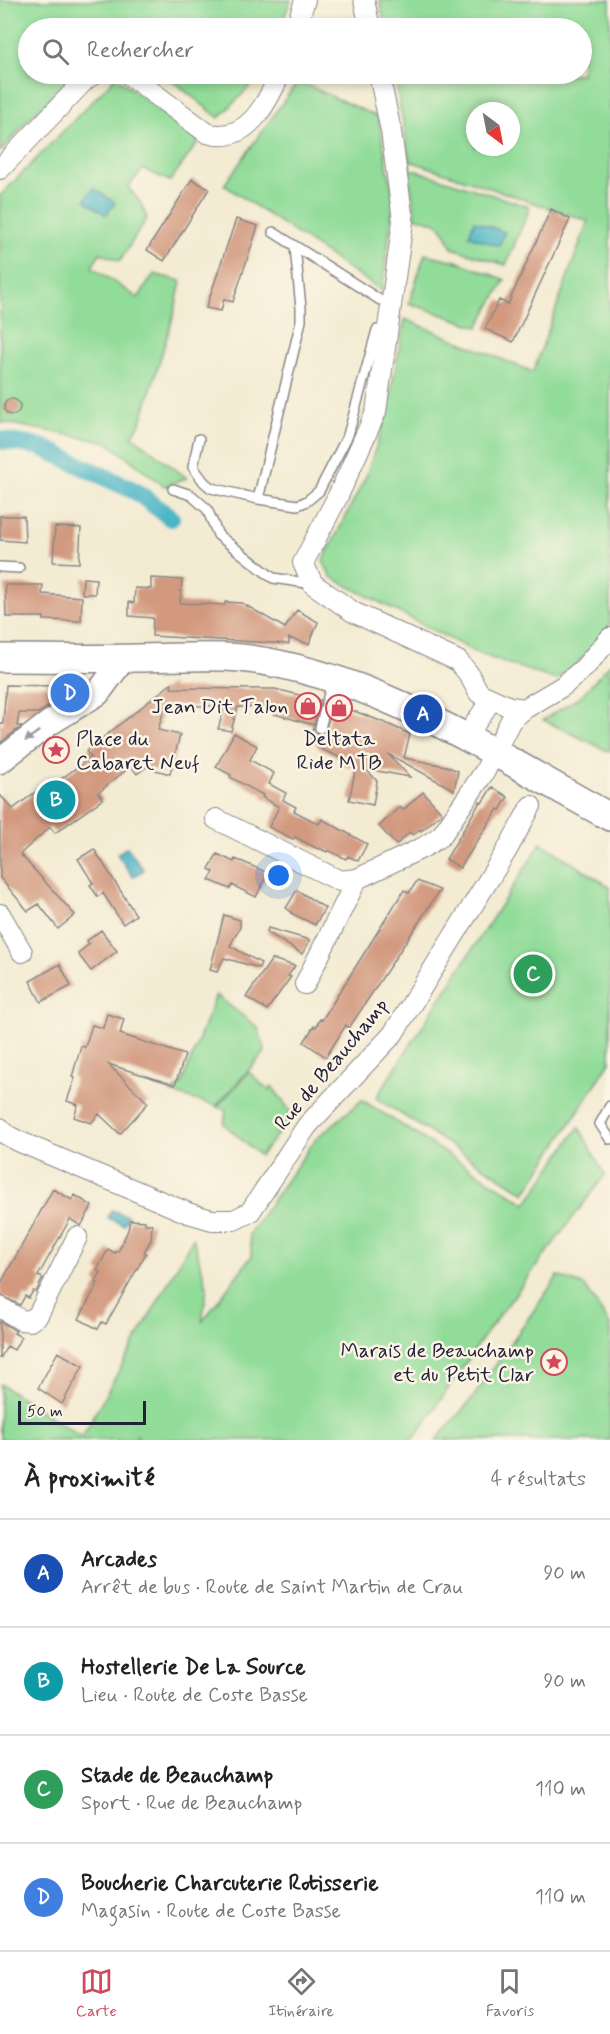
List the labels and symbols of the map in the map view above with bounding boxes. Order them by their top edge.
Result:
north arrow [466,102,520,156]
pin: D [50,670,90,716]
shop icon: Jean Dit Talon [293,691,323,721]
pin: A [404,692,442,736]
place label: Jean Dit Talon [151,693,288,721]
shop icon: Deltata Ride MTB [324,693,354,723]
place label: Place du Cabaret Neuf [76,725,200,777]
place label: Deltata Ride MTB [297,725,382,777]
one-way arrow [24,730,40,742]
place icon: Place du Cabaret Neuf [41,735,71,765]
pin: B [36,778,76,822]
your location [264,861,293,890]
pin: C [514,952,552,996]
street label: Rue de Beauchamp [268,993,395,1137]
place label: Marais de Beauchamp et du Petit Clar [340,1337,534,1389]
place icon: Marais de Beauchamp et du Petit Clar [539,1347,569,1377]
scale bar [18,1398,146,1426]

